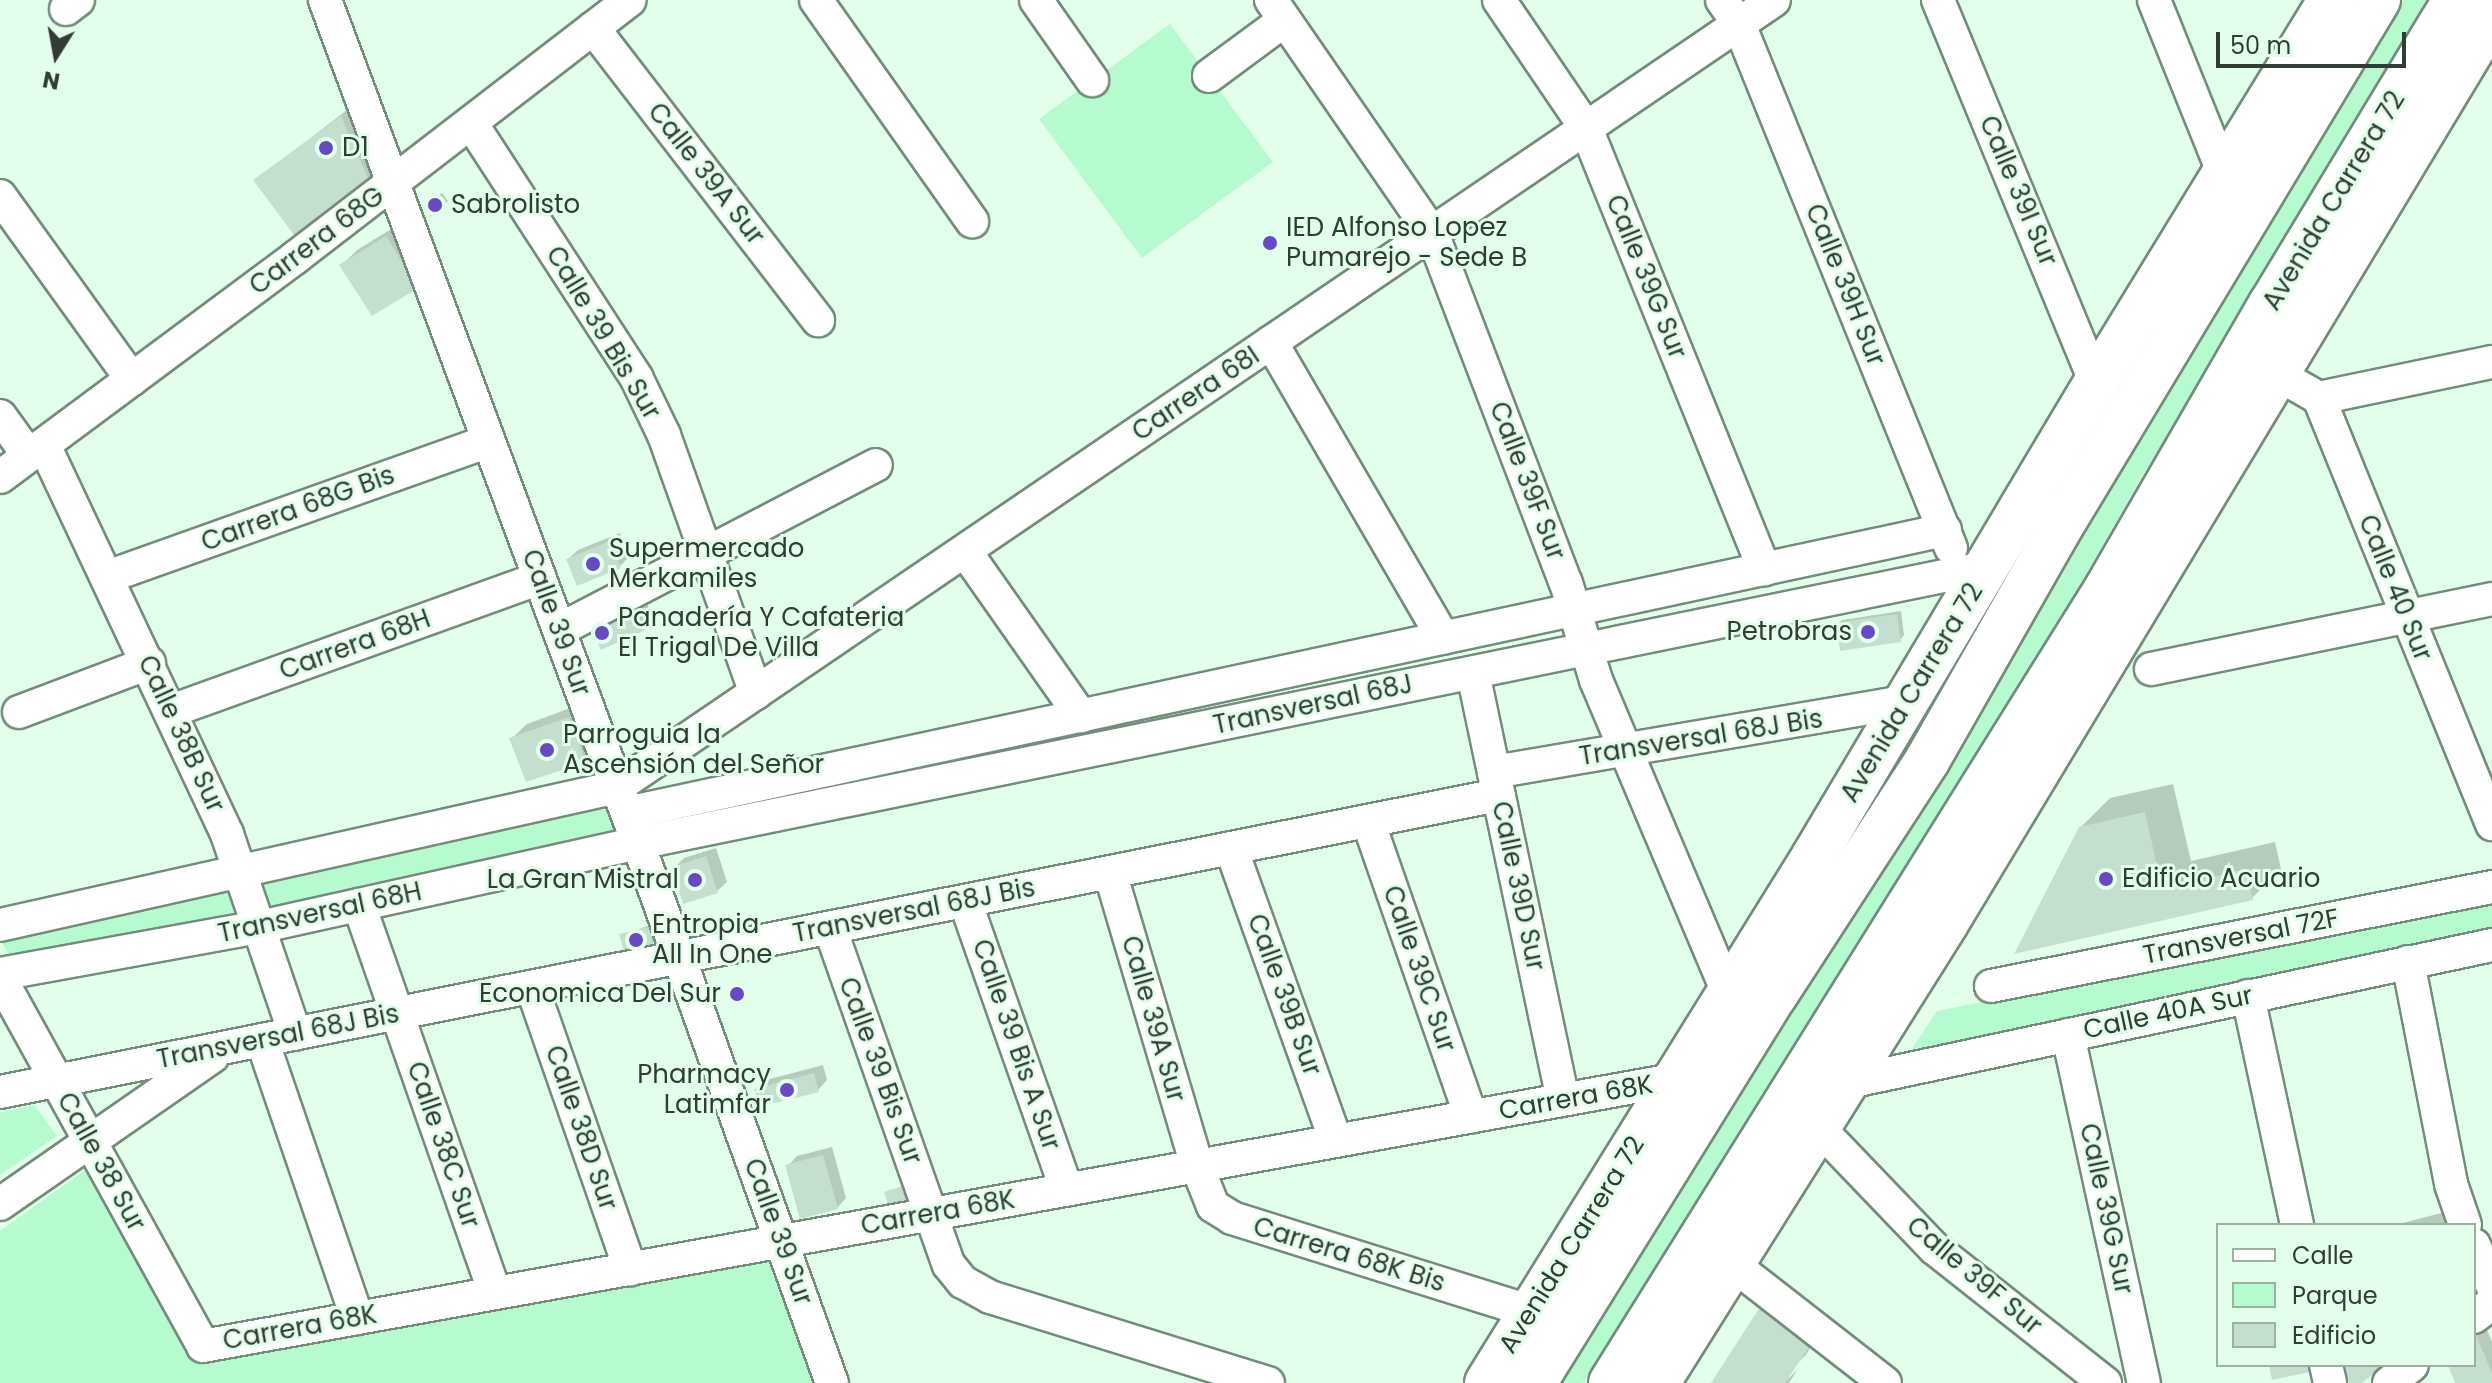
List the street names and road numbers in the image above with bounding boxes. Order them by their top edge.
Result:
street label: Avenida Carrera 72 [2256,86,2412,316]
street label: Calle 39A Sur [641,97,771,251]
street label: Calle 39I Sur [1972,111,2064,271]
street label: Carrera 68G [244,180,390,302]
street label: Calle 39G Sur [1599,191,1693,363]
street label: Calle 39H Sur [1798,200,1892,370]
street label: Calle 39 Bis Sur [539,241,667,425]
street label: Carrera 68I [1126,340,1266,448]
street label: Calle 39F Sur [1483,398,1571,564]
street label: Carrera 68G Bis [197,460,399,558]
street label: Calle 40 Sur [2352,510,2438,666]
street label: Calle 39 Sur [515,545,597,701]
street label: Avenida Carrera 72 [1834,578,1990,808]
street label: Carrera 68H [275,603,435,687]
street label: Calle 38B Sur [131,651,231,817]
street label: Transversal 68J [1210,669,1416,741]
street label: Transversal 68J Bis [1577,703,1825,773]
street label: Calle 39D Sur [1485,799,1551,973]
street label: Transversal 68J Bis [790,872,1038,950]
street label: Transversal 68H [215,876,425,950]
street label: Calle 39C Sur [1376,882,1462,1056]
street label: Transversal 72F [2141,903,2341,971]
street label: Calle 39B Sur [1240,910,1328,1080]
street label: Calle 39A Sur [1114,932,1192,1106]
street label: Calle 39 Bis A Sur [965,935,1067,1155]
street label: Calle 39 Bis Sur [832,973,928,1169]
street label: Calle 40A Sur [2081,980,2255,1046]
street label: Transversal 68J Bis [154,998,402,1076]
street label: Calle 38D Sur [538,1042,624,1214]
street label: Calle 38C Sur [400,1058,486,1232]
street label: Carrera 68K [1497,1069,1655,1127]
street label: Calle 38 Sur [50,1087,152,1237]
street label: Calle 39G Sur [2073,1121,2139,1297]
street label: Avenida Carrera 72 [1493,1131,1651,1359]
street label: Calle 39 Sur [737,1154,819,1310]
street label: Carrera 68K [859,1184,1017,1242]
street label: Calle 39F Sur [1900,1210,2048,1342]
street label: Carrera 68K Bis [1249,1211,1449,1299]
street label: Carrera 68K [221,1299,379,1357]

